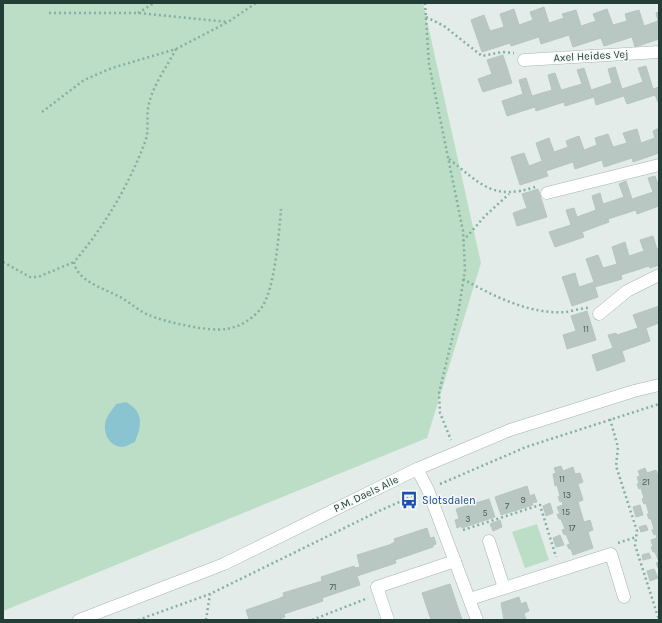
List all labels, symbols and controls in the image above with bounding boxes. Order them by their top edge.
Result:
street label: Axel Heides Vej [553,48,629,64]
house number: 11 [583,324,589,334]
street label: P.M. Daels Alle [331,473,401,515]
house number: 11 [559,474,565,484]
house number: 21 [642,477,650,487]
bus stop icon: Slotsdalen [399,490,419,510]
house number: 13 [563,490,571,500]
place label: Slotsdalen [422,494,476,507]
house number: 9 [520,495,526,505]
house number: 7 [505,501,510,511]
house number: 15 [562,507,570,517]
house number: 5 [482,508,488,518]
house number: 3 [465,514,471,524]
house number: 17 [568,523,576,533]
house number: 71 [329,582,337,592]

